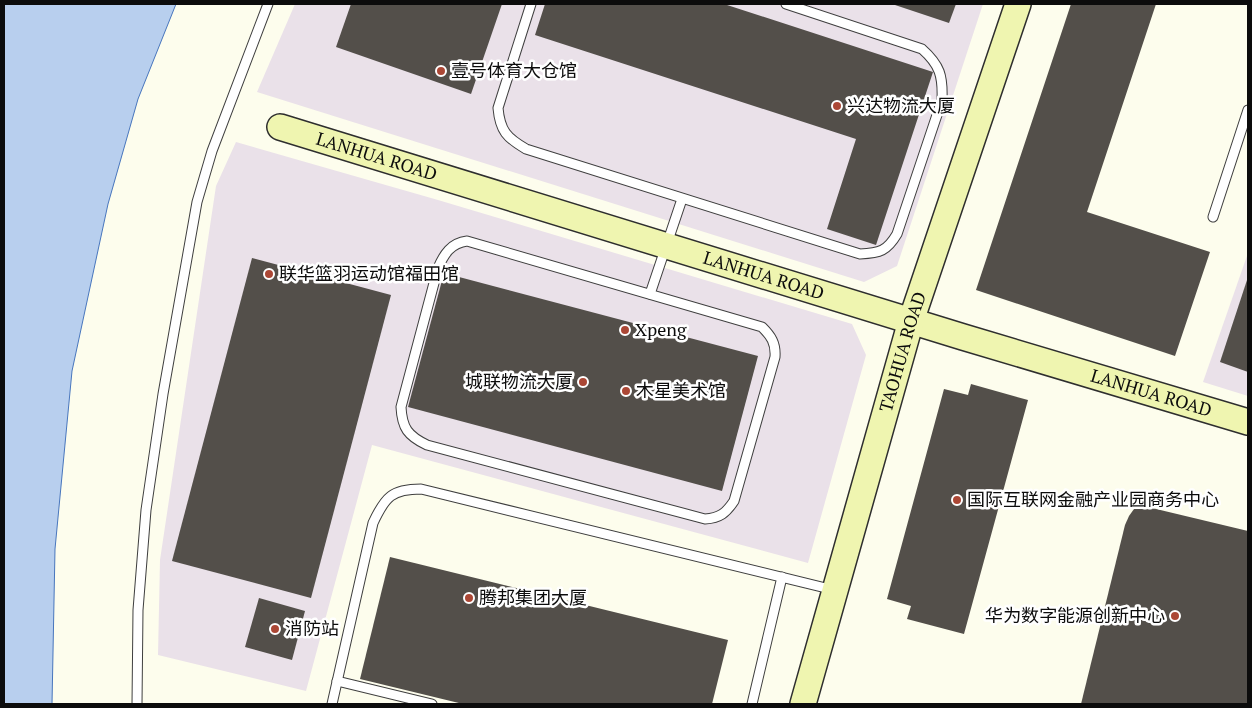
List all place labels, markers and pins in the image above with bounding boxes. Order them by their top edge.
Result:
place label: 壹号体育大仓馆 [451,58,577,82]
marker: 壹号体育大仓馆 [435,65,447,77]
place label: 兴达物流大厦 [847,93,955,117]
marker: 兴达物流大厦 [831,100,843,112]
place label: 联华篮羽运动馆福田馆 [279,261,459,285]
marker: 联华篮羽运动馆福田馆 [263,268,275,280]
place label: Xpeng [635,317,687,341]
marker: Xpeng [619,324,631,336]
place label: 城联物流大厦 [465,369,573,393]
marker: 城联物流大厦 [577,376,589,388]
place label: 木星美术馆 [636,378,726,402]
marker: 木星美术馆 [620,385,632,397]
place label: 国际互联网金融产业园商务中心 [967,487,1219,511]
marker: 国际互联网金融产业园商务中心 [951,494,963,506]
place label: 腾邦集团大厦 [479,585,587,609]
marker: 腾邦集团大厦 [463,592,475,604]
place label: 华为数字能源创新中心 [985,603,1165,627]
marker: 华为数字能源创新中心 [1169,610,1181,622]
place label: 消防站 [285,616,339,640]
marker: 消防站 [269,623,281,635]

